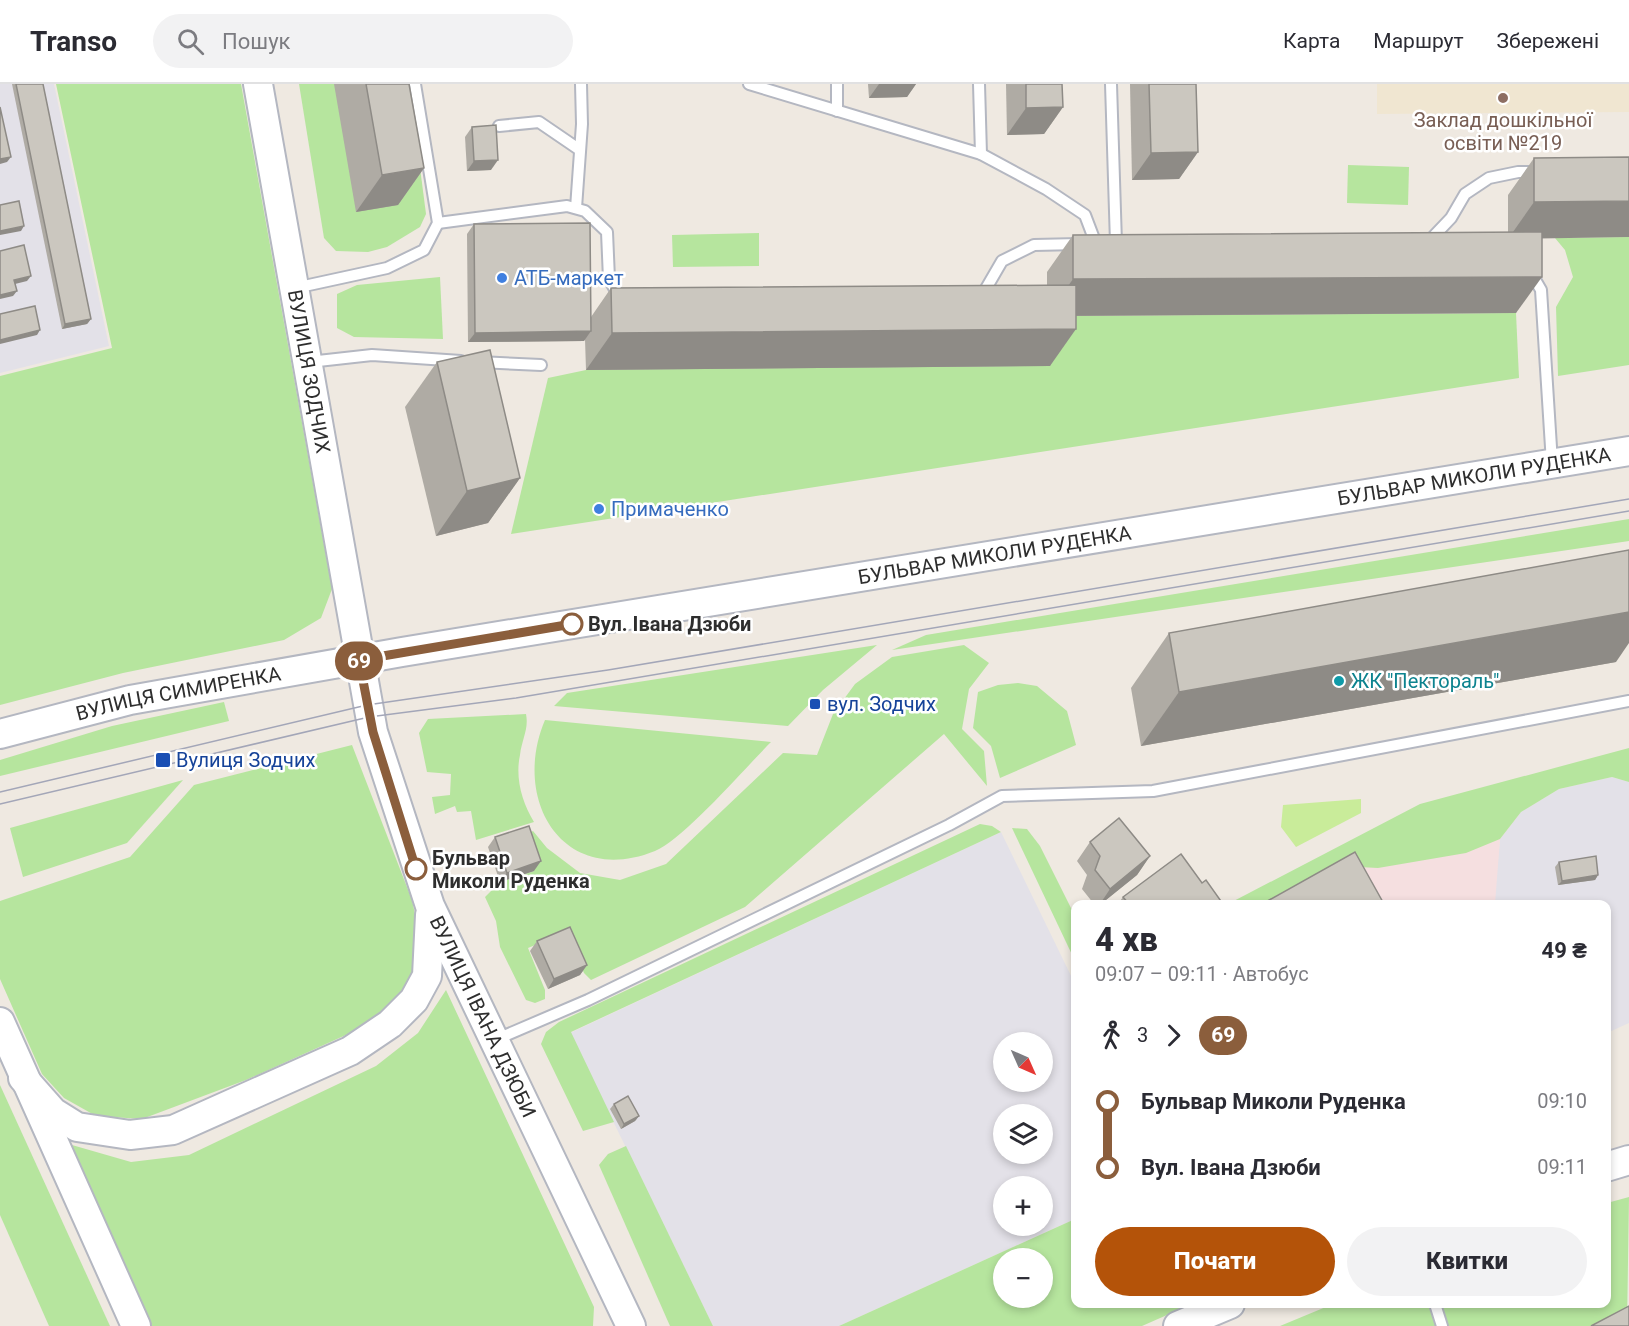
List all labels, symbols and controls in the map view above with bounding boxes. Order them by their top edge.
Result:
search box [153,14,573,68]
text: Transo [30,25,117,58]
icon: search [174,25,207,58]
text: Пошук [222,29,290,54]
text: Карта [1283,29,1340,53]
text: Маршрут [1373,29,1464,53]
text: Збережені [1497,29,1599,53]
marker: Заклад дошкільної освіти №219 [1496,91,1510,105]
place label: Заклад дошкільної освіти №219 [1414,108,1593,155]
place label: АТБ-маркет [514,266,624,290]
marker: АТБ-маркет [495,271,509,285]
street label: ВУЛИЦЯ ЗОДЧИХ [283,288,335,456]
street label: БУЛЬВАР МИКОЛИ РУДЕНКА [1336,442,1613,511]
place label: Примаченко [611,497,729,521]
marker: Примаченко [592,502,606,516]
street label: БУЛЬВАР МИКОЛИ РУДЕНКА [856,521,1133,589]
place label: Вул. Івана Дзюби [588,612,751,636]
marker: Вул. Івана Дзюби [561,613,583,635]
line badge: 69 [332,642,386,680]
text: 69 [347,649,371,673]
street label: ВУЛИЦЯ СИМИРЕНКА [73,662,283,726]
place label: ЖК "Пектораль" [1351,669,1499,693]
marker: ЖК "Пектораль" [1332,674,1346,688]
place label: вул. Зодчих [827,692,936,716]
marker: вул. Зодчих [808,697,822,711]
place label: Вулиця Зодчих [176,748,315,772]
marker: Вулиця Зодчих [154,751,172,769]
place label: Бульвар Миколи Руденка [432,846,590,893]
marker: Бульвар Миколи Руденка [405,858,427,880]
street label: ВУЛИЦЯ ІВАНА ДЗЮБИ [425,912,541,1121]
text: 4 хв [1095,920,1158,959]
text: 49 ₴ [1542,938,1587,963]
text: 09:07 – 09:11 · Автобус [1095,962,1309,986]
icon: walk [1095,1019,1128,1052]
icon: forward [1157,1019,1190,1052]
text: 3 [1137,1023,1148,1047]
text: 69 [1211,1023,1235,1047]
north arrow [993,1032,1053,1092]
map controls [993,1032,1053,1308]
text: Бульвар Миколи Руденка [1141,1089,1406,1114]
text: 09:10 [1537,1089,1587,1113]
button: layers [993,1104,1053,1164]
text: Вул. Івана Дзюби [1141,1155,1321,1180]
text: 09:11 [1537,1155,1587,1179]
button: + [993,1176,1053,1236]
button: Почати [1095,1227,1335,1296]
button: Квитки [1347,1227,1587,1296]
button: − [993,1248,1053,1308]

